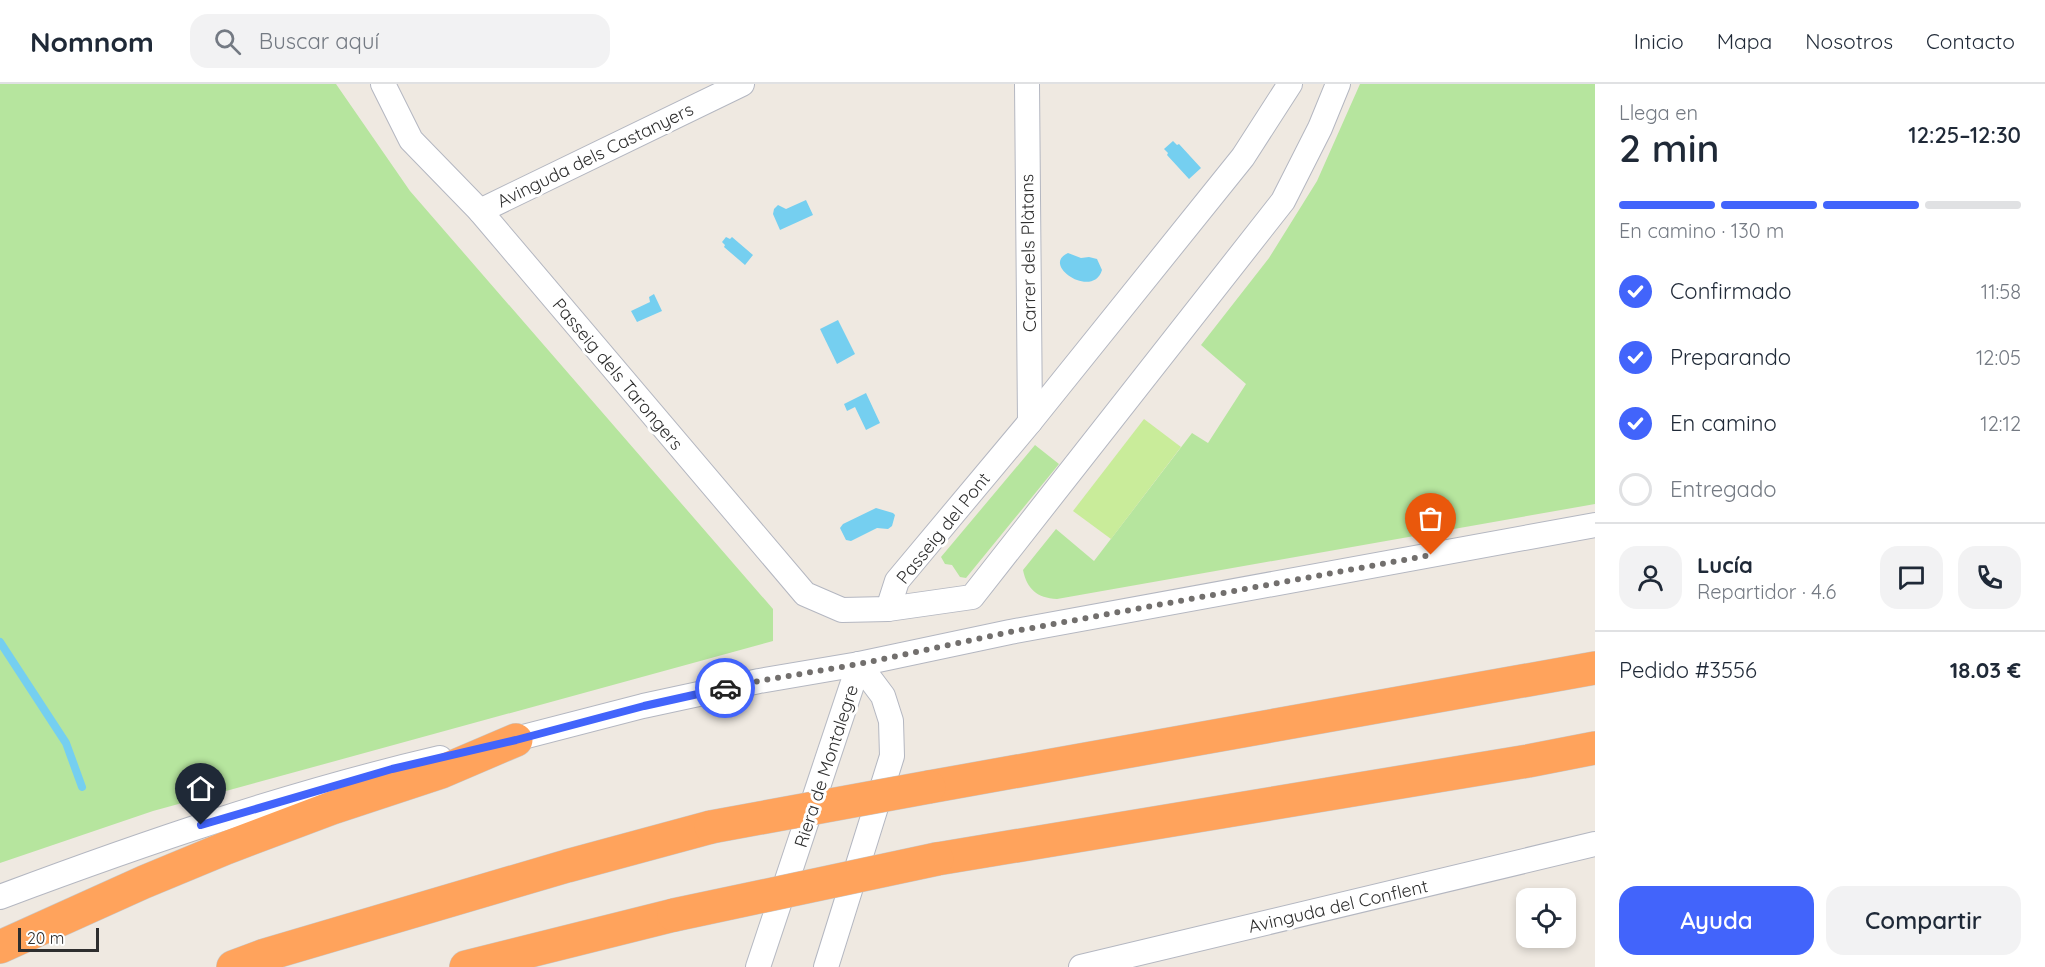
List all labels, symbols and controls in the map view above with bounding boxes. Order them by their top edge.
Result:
search box [190,14,610,68]
text: Nomnom [30,24,154,59]
icon: search [211,25,244,58]
text: Buscar aquí [259,27,379,55]
text: Inicio [1634,28,1684,54]
text: Mapa [1717,28,1772,54]
text: Nosotros [1805,28,1893,54]
text: Contacto [1926,28,2015,54]
street label: Avinguda dels Castanyers [493,97,697,213]
text: Llega en [1619,100,1698,125]
text: 12:25–12:30 [1908,121,2021,149]
text: 2 min [1619,123,1720,172]
street label: Carrer dels Plàtans [1015,174,1041,332]
text: En camino · 130 m [1619,218,1784,243]
icon: check [1619,275,1652,308]
text: Confirmado [1670,277,1791,305]
text: 11:58 [1981,279,2021,304]
street label: Passeig dels Tarongers [548,293,688,455]
icon: check [1619,341,1652,374]
text: Preparando [1670,343,1791,371]
text: 12:05 [1976,345,2021,370]
icon: check [1619,407,1652,440]
text: En camino [1670,409,1777,437]
text: 12:12 [1980,411,2021,436]
street label: Passeig del Pont [891,468,995,588]
text: Entregado [1670,475,1777,503]
pin [1405,493,1456,555]
icon: bag [1414,502,1447,535]
button: person [1619,546,1682,609]
button: chat [1880,546,1943,609]
button: phone [1958,546,2021,609]
text: Lucía [1697,551,1753,579]
text: Repartidor · 4.6 [1697,579,1836,604]
text: Pedido #3556 [1619,656,1757,684]
text: 18.03 € [1950,656,2021,684]
courier [695,658,755,718]
icon: car [709,672,742,705]
street label: Riera de Montalegre [789,682,863,850]
pin [175,763,226,825]
icon: home [184,772,217,805]
street label: Avinguda del Conflent [1246,874,1430,938]
button: Ayuda [1619,886,1814,955]
button: Compartir [1826,886,2021,955]
map controls [1516,888,1576,948]
button: locate [1516,888,1576,948]
scale bar [18,925,99,952]
text: 20 m [27,928,64,948]

